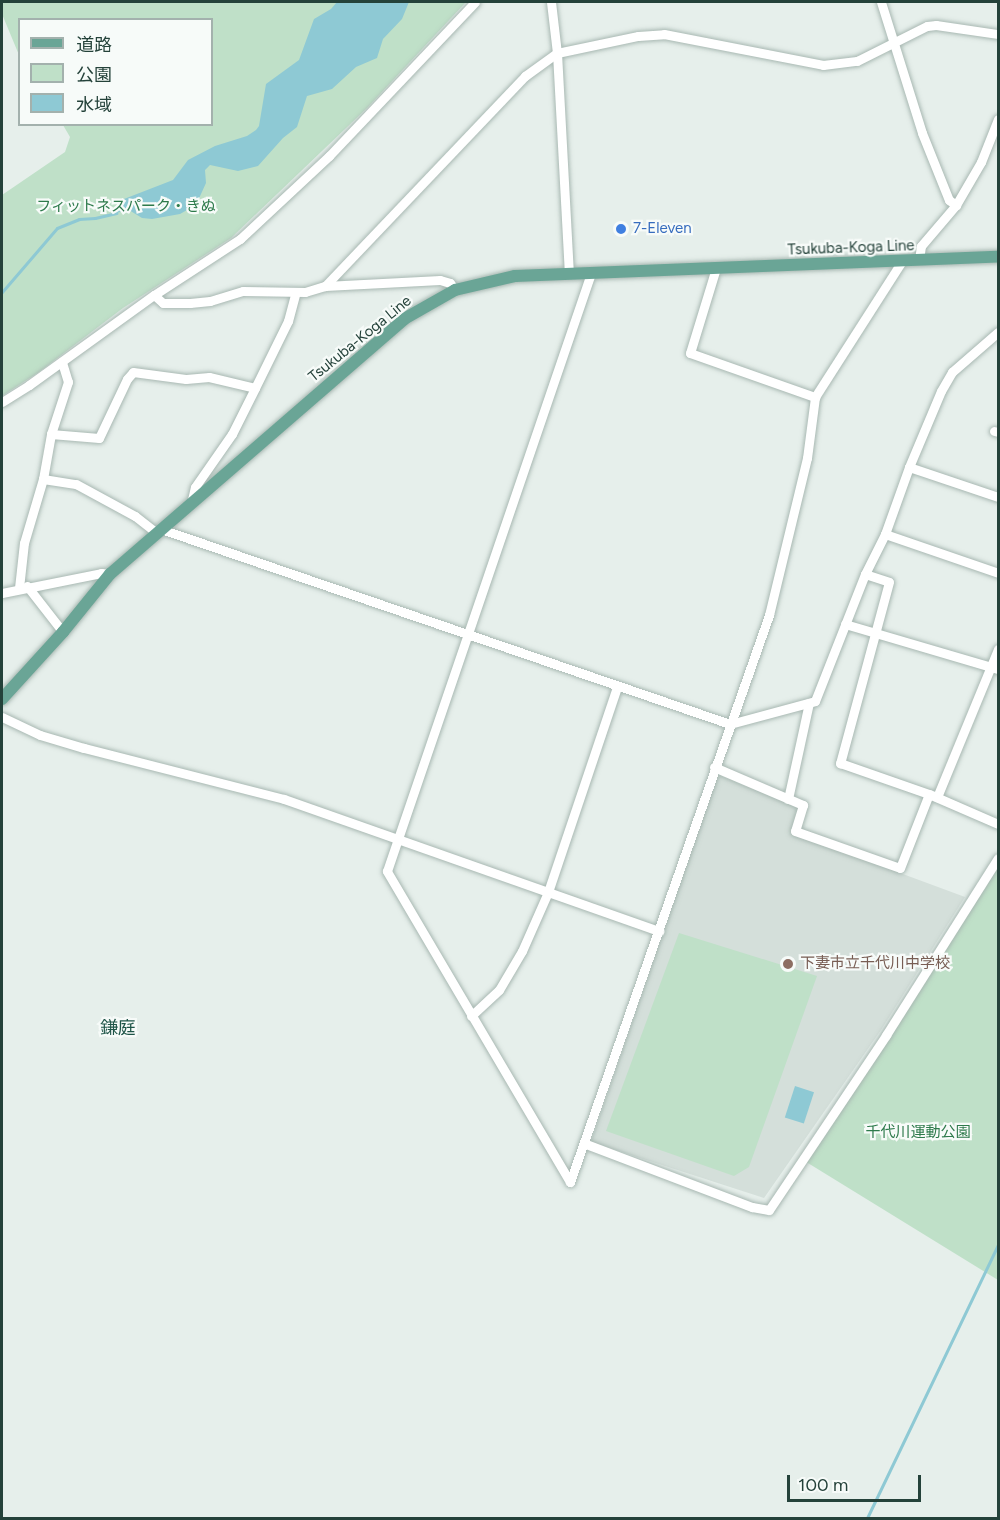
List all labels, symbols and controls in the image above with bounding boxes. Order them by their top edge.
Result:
legend [18,18,213,126]
text: 道路 [76,34,112,56]
text: 公園 [76,64,112,86]
text: 水域 [76,94,112,116]
park label: フィットネスパーク・きぬ [36,198,216,216]
place label: 7-Eleven [633,220,692,238]
marker: 7-Eleven [614,222,628,236]
street label: Tsukuba-Koga Line [787,237,915,259]
street label: Tsukuba-Koga Line [305,292,415,386]
place label: 下妻市立千代川中学校 [800,955,950,973]
marker: 下妻市立千代川中学校 [781,957,795,971]
district label: 鎌庭 [100,1017,136,1039]
park label: 千代川運動公園 [866,1124,970,1142]
scale bar [790,1463,924,1501]
text: 100 m [798,1474,848,1496]

